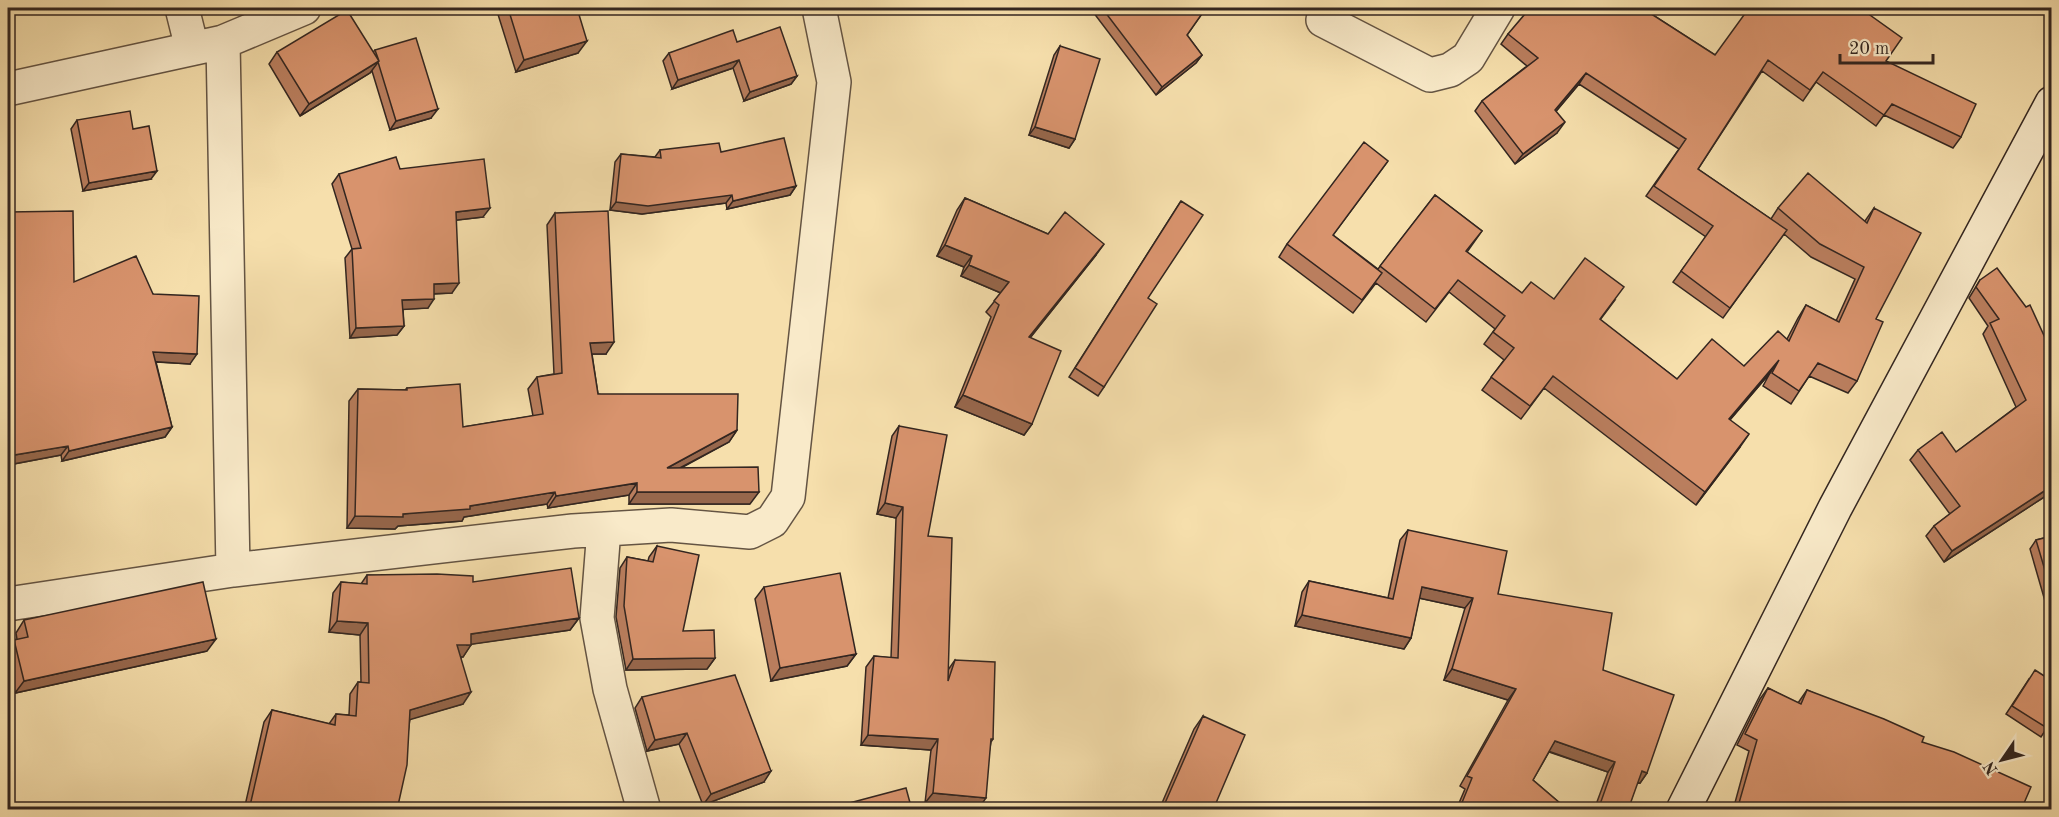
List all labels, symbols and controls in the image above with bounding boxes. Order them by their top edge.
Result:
scale bar [1840,27,1933,65]
text: 20 m [1849,40,1889,58]
north arrow [1972,730,2032,790]
text: N [1981,757,2001,777]

